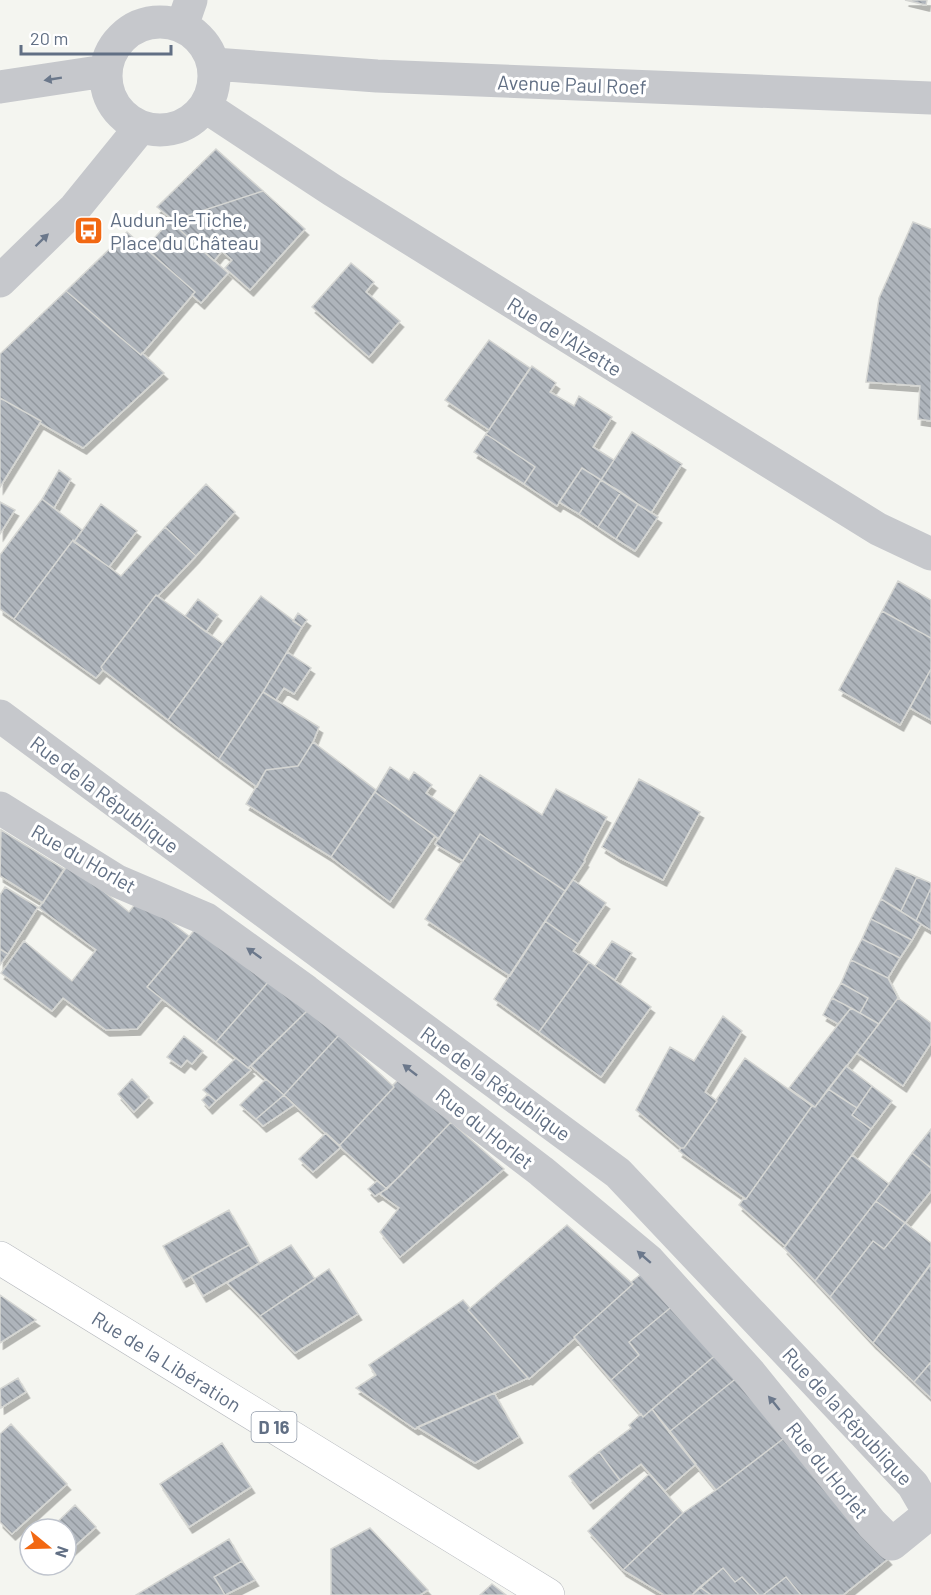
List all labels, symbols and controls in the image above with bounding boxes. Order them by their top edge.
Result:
scale bar [21,18,171,56]
text: 20 m [30,27,68,49]
street label: Avenue Paul Roef [497,69,647,99]
one-way arrow [43,75,62,84]
place label: Audun-le-Tiche, Place du Château [110,207,259,254]
bus stop icon: Audun-le-Tiche, Place du Château [73,214,105,246]
one-way arrow [34,234,48,248]
street label: Rue de l'Alzette [503,291,627,381]
street label: Rue de la République [26,730,184,858]
street label: Rue du Horlet [27,818,141,898]
one-way arrow [246,947,262,959]
street label: Rue de la République [416,1020,576,1146]
one-way arrow [402,1065,417,1077]
street label: Rue du Horlet [432,1083,538,1173]
one-way arrow [637,1251,652,1264]
street label: Rue de la Libération [88,1305,246,1417]
street label: Rue de la République [778,1342,918,1490]
one-way arrow [768,1395,780,1410]
road number: D 16 [252,1412,296,1442]
street label: Rue du Horlet [782,1417,874,1523]
north arrow [18,1517,78,1577]
text: N [52,1544,73,1560]

